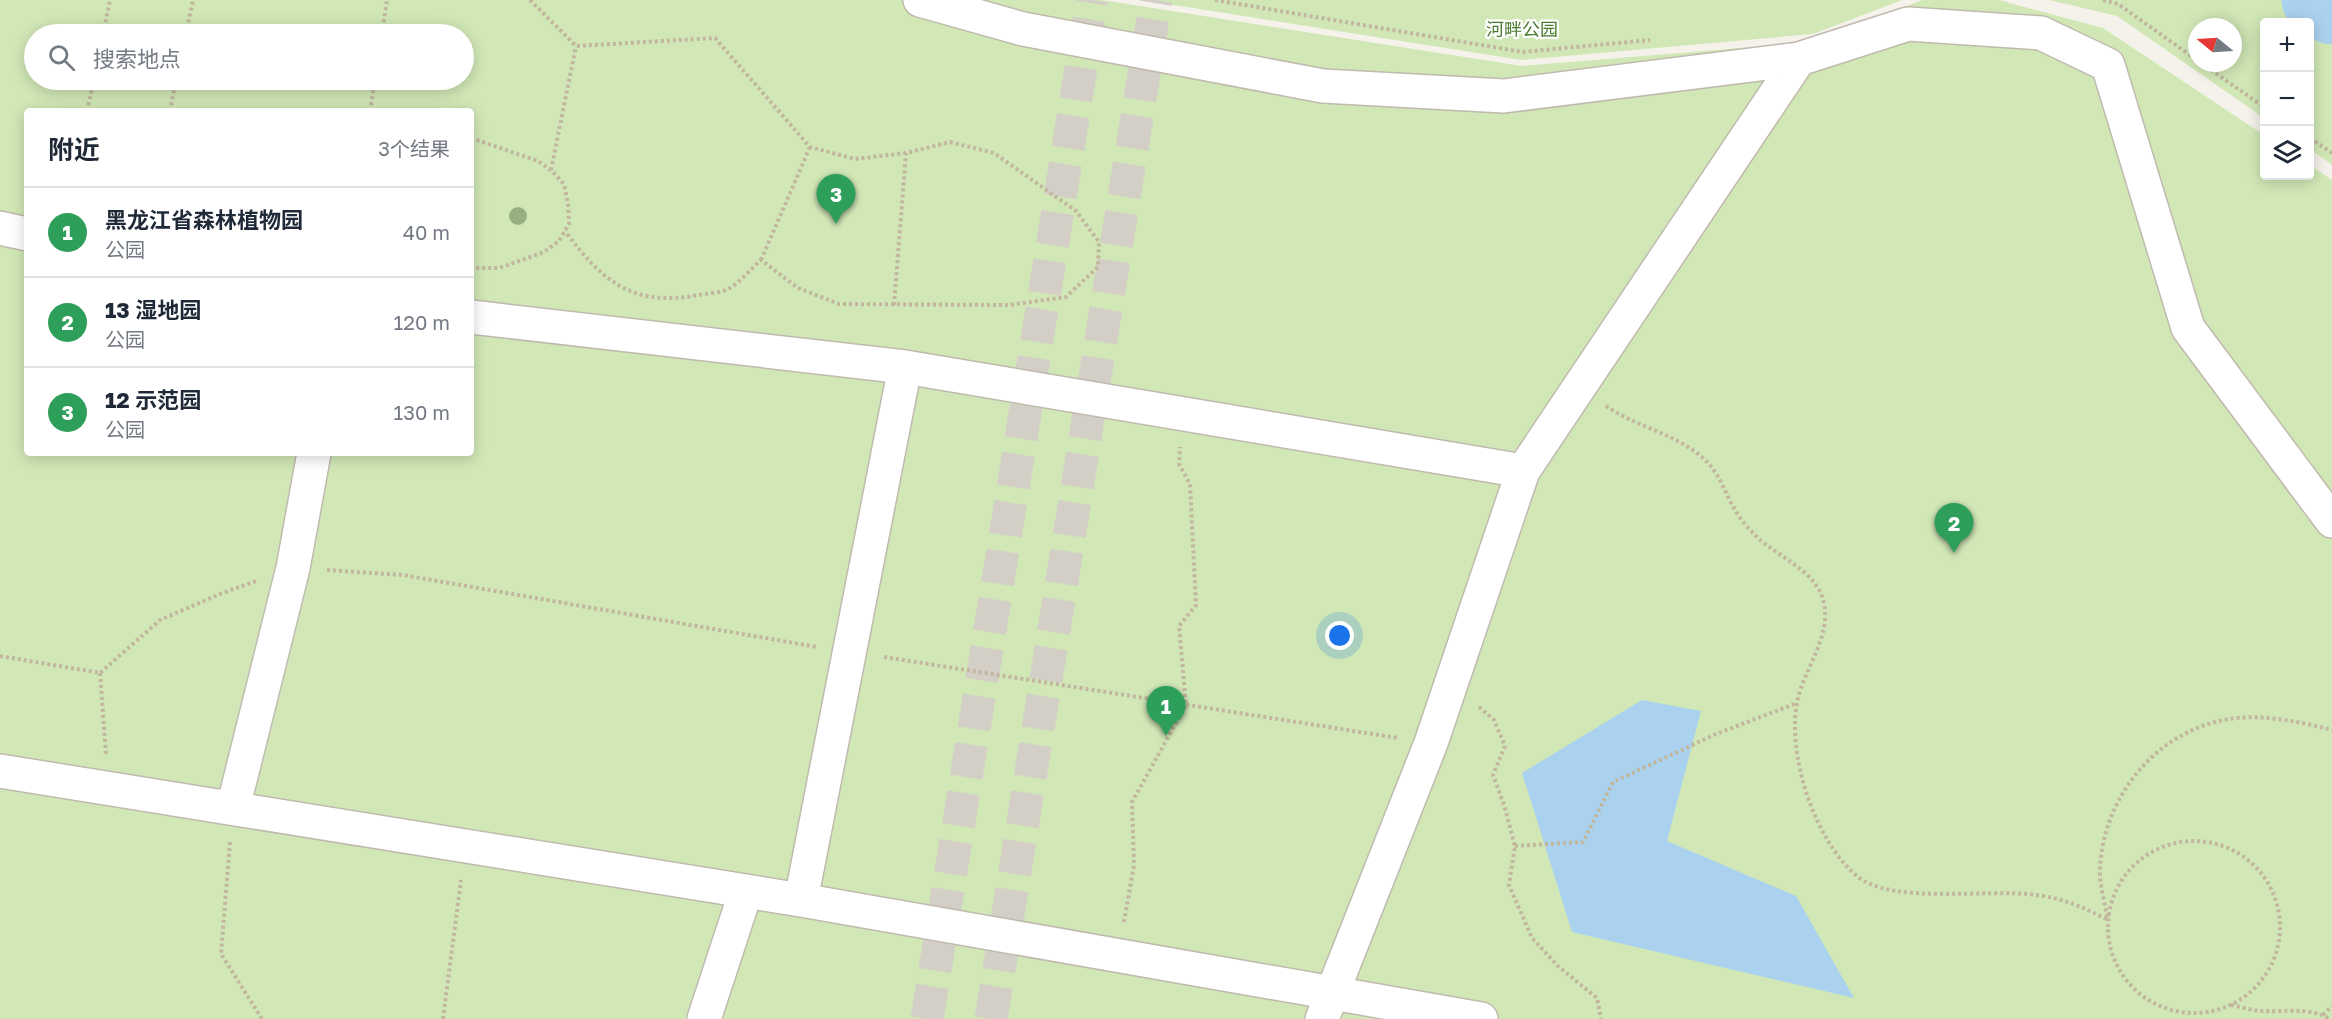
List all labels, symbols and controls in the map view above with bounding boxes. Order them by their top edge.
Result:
park label: 河畔公园 [1486,18,1558,40]
north arrow [2188,18,2242,72]
map controls [2260,18,2314,180]
button: + [2260,18,2314,72]
search box [24,24,474,90]
icon: search [45,41,78,74]
text: 搜索地点 [93,45,181,72]
button: − [2260,72,2314,126]
button: layers [2260,126,2314,180]
text: 附近 [48,134,100,165]
text: 3个结果 [378,136,450,160]
pin: 3 [816,174,856,224]
text: 黑龙江省森林植物园 [105,206,303,233]
text: 1 [62,220,73,244]
text: 40 m [403,220,450,244]
text: 公园 [105,237,145,261]
text: 13 湿地园 [105,296,201,323]
text: 2 [61,310,74,334]
text: 120 m [394,310,450,334]
text: 公园 [105,327,145,351]
text: 12 示范园 [105,386,201,413]
text: 3 [61,400,74,424]
text: 130 m [394,400,450,424]
text: 公园 [105,417,145,441]
pin: 2 [1934,504,1974,553]
your location [1325,621,1354,650]
pin: 1 [1146,686,1186,736]

